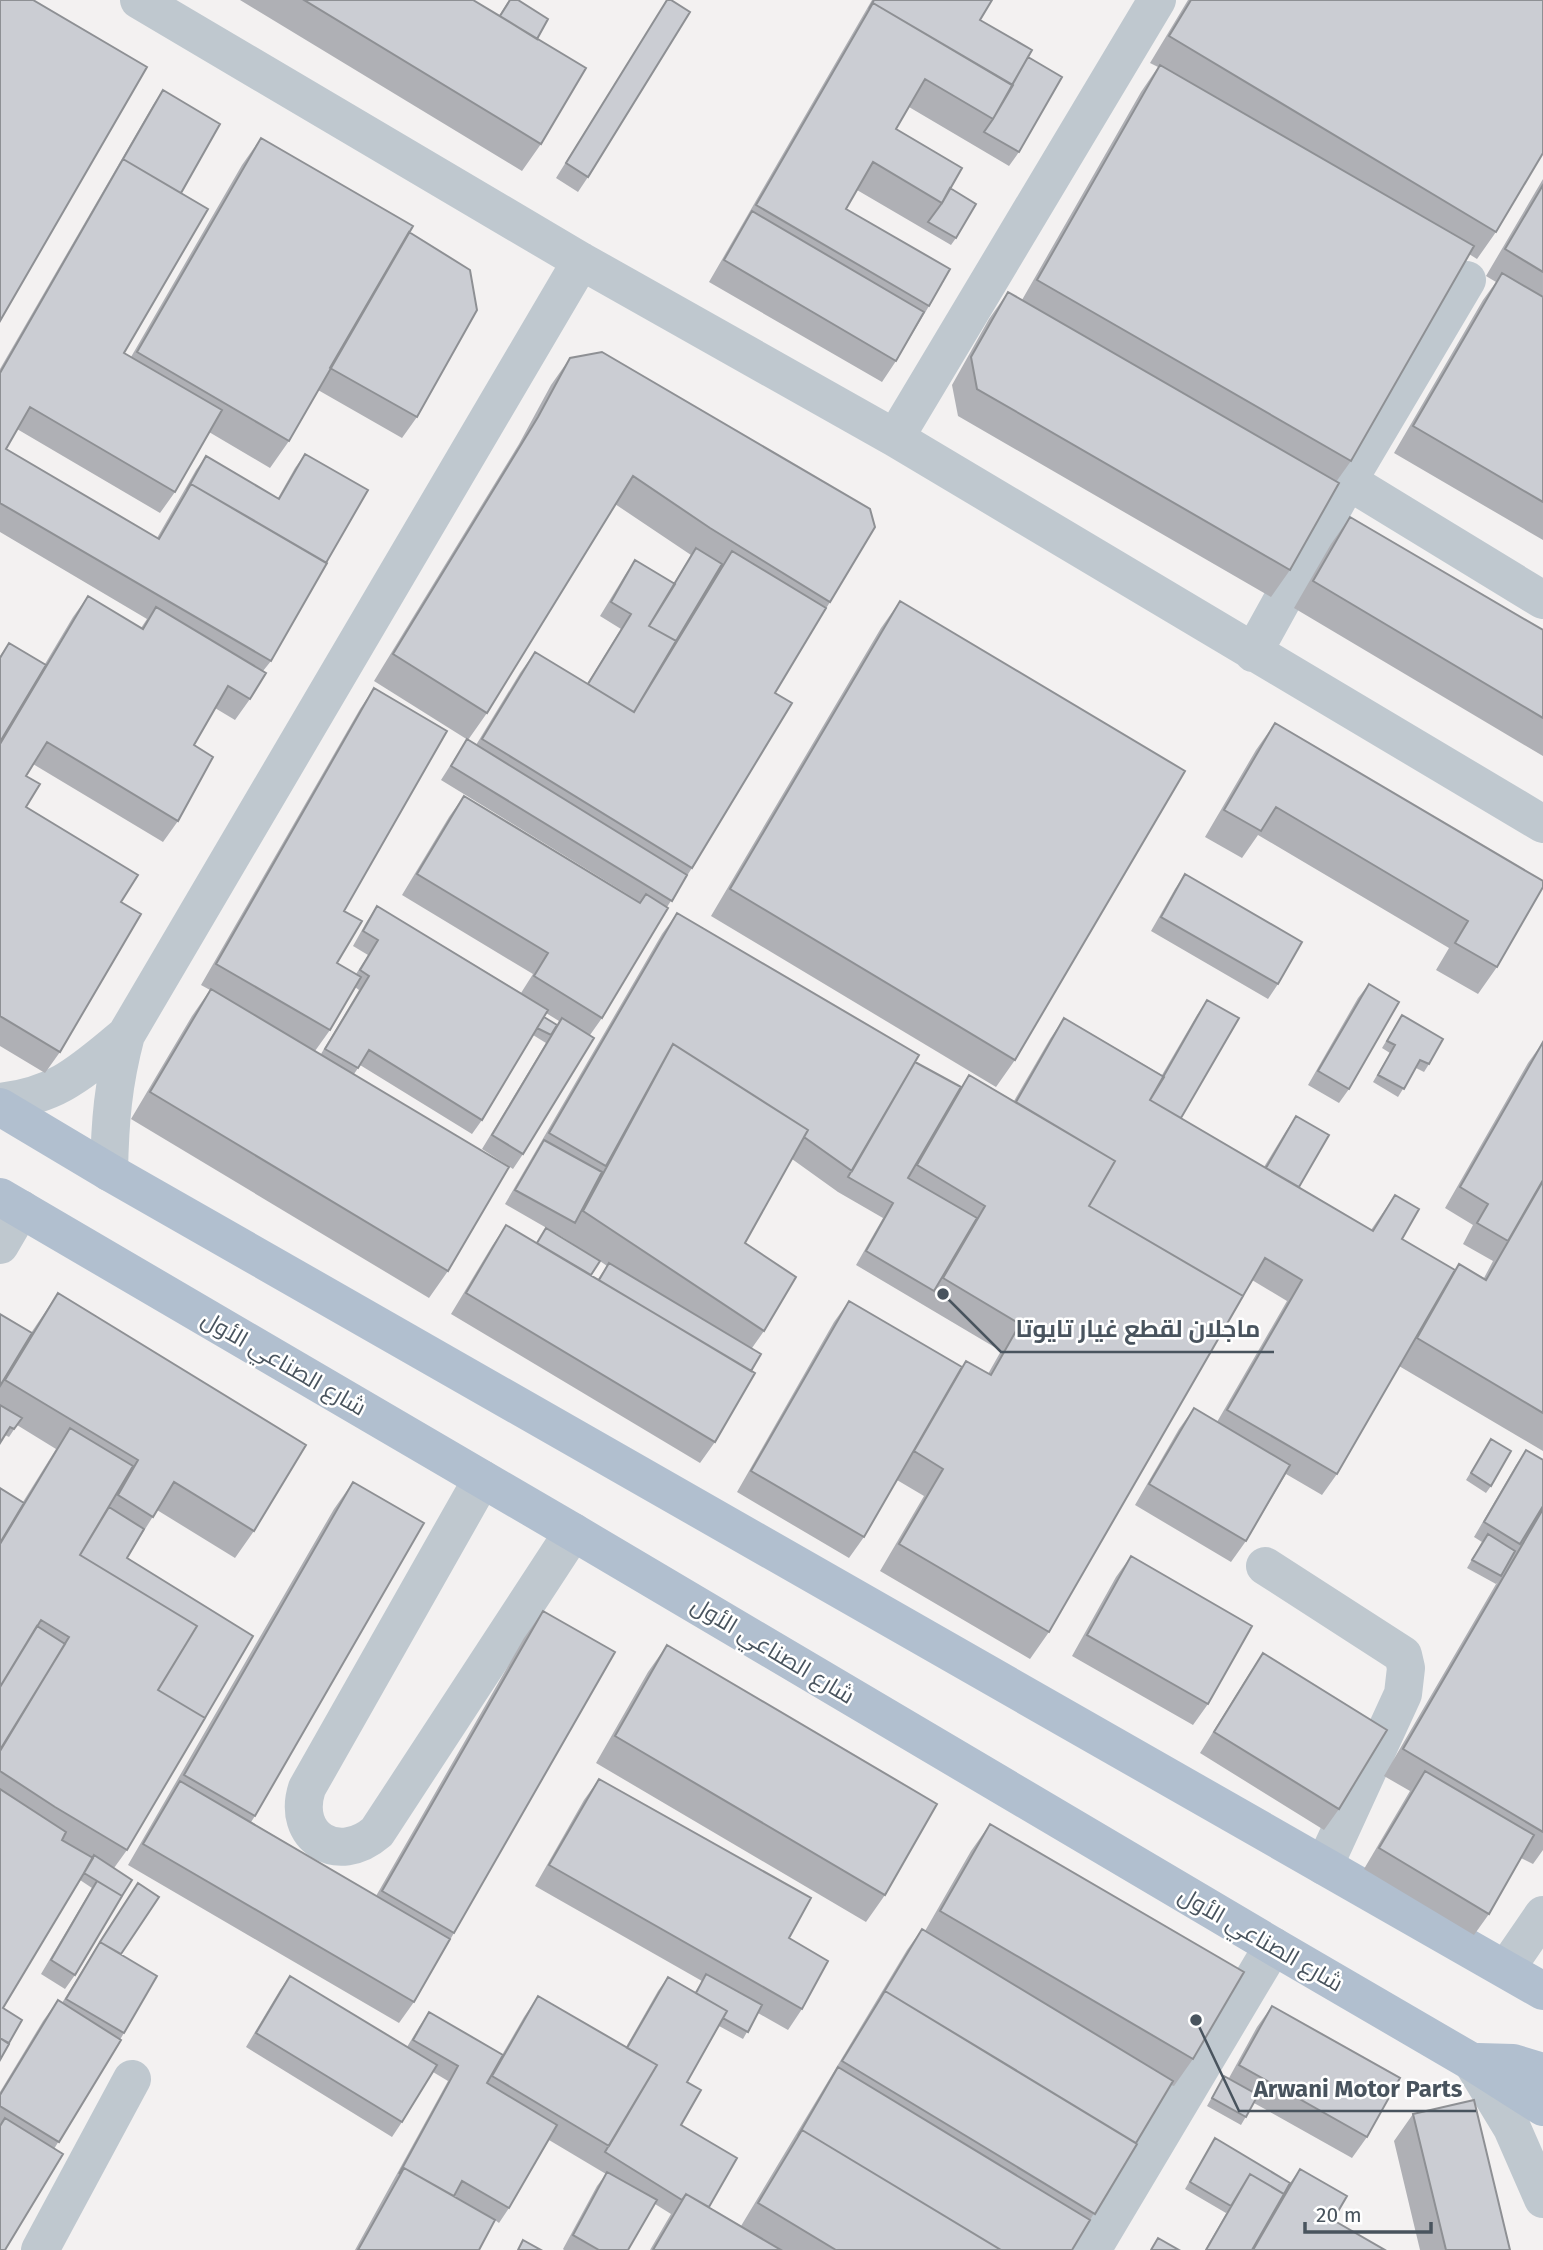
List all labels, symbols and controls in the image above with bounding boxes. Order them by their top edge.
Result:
street label: شارع الصناعي الأول [195,1305,371,1425]
callout: ماجلان لقطع غيار تايوتا [1001,1307,1274,1352]
text: ماجلان لقطع غيار تايوتا [1016,1315,1260,1345]
street label: شارع الصناعي الأول [684,1590,860,1713]
street label: شارع الصناعي الأول [1172,1881,1348,2001]
callout: Arwani Motor Parts [1239,2066,1476,2111]
text: Arwani Motor Parts [1253,2075,1463,2103]
scale bar [1305,2190,1431,2234]
text: 20 m [1316,2202,1362,2228]

